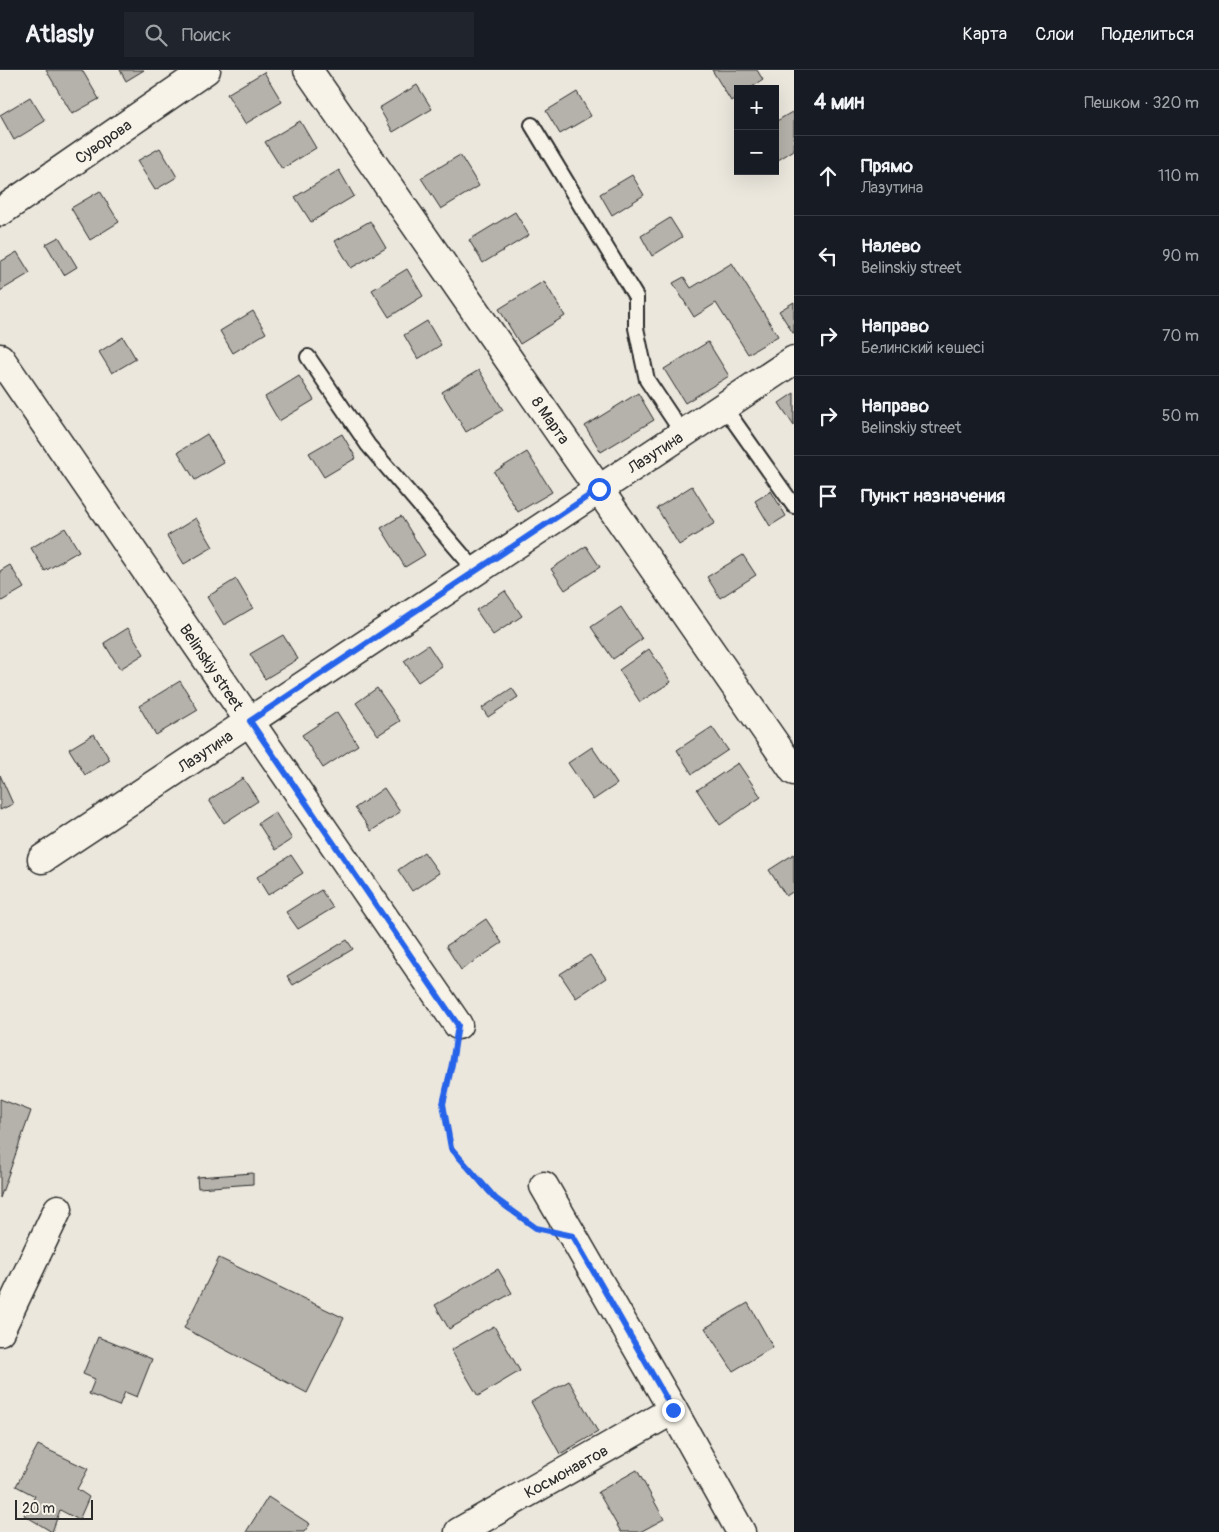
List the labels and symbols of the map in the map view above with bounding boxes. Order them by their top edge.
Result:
street label: Суворова [71,115,136,169]
street label: 8 Марта [527,393,574,448]
street label: Лазутина [623,428,687,479]
route start [588,478,611,501]
street label: Belinskiy street [175,620,248,715]
street label: Лазутина [173,726,237,778]
route end [662,1399,685,1422]
street label: Космонавтов [521,1441,612,1503]
scale bar [15,1497,92,1520]

